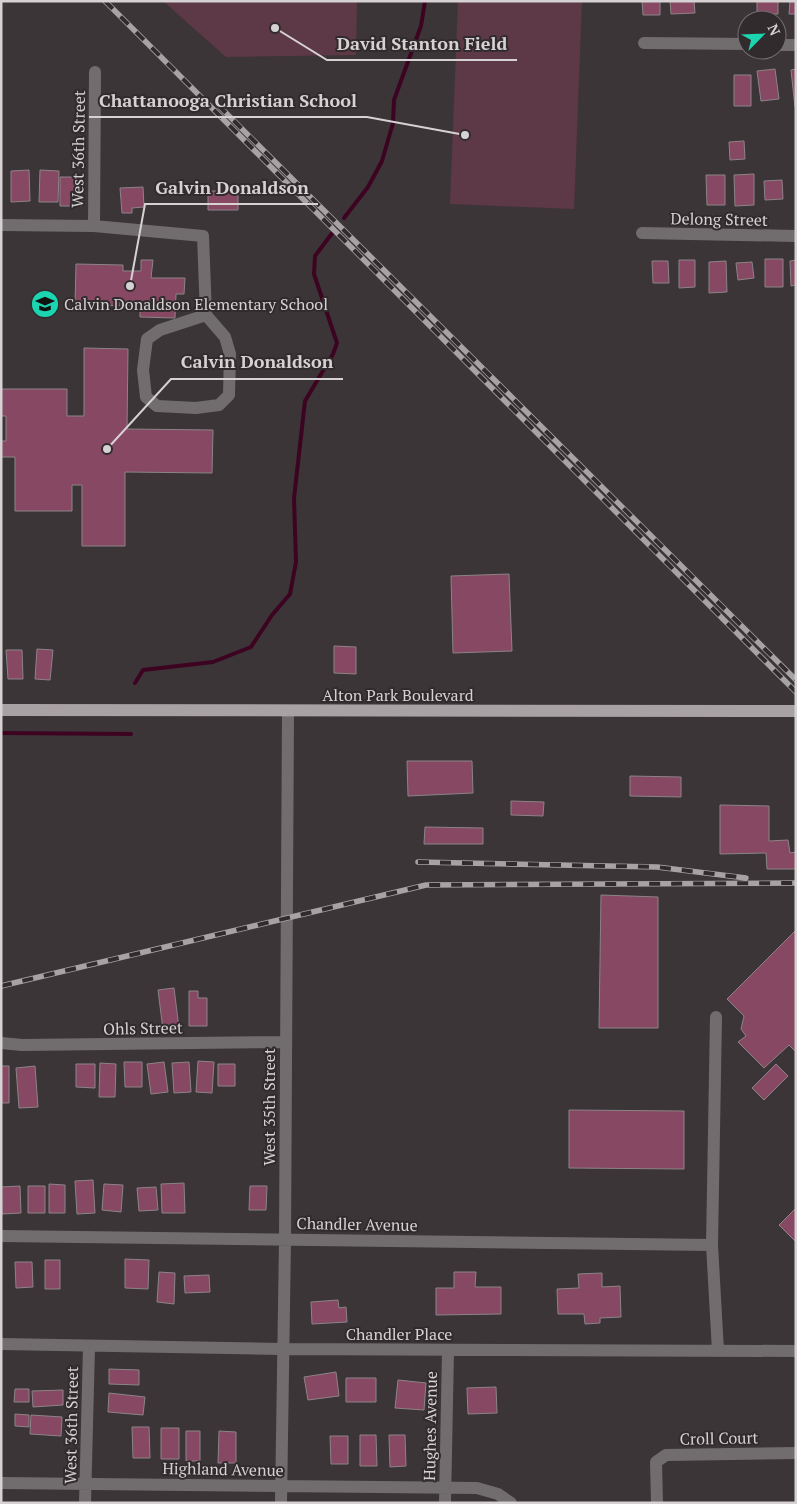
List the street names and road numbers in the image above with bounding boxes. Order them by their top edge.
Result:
street label: West 36th Street [66,90,90,208]
street label: Delong Street [670,207,768,231]
street label: Alton Park Boulevard [322,684,474,706]
street label: Ohls Street [103,1016,183,1040]
street label: West 35th Street [258,1048,280,1166]
street label: Chandler Avenue [296,1212,418,1236]
street label: Chandler Place [346,1323,452,1345]
street label: West 36th Street [59,1366,83,1484]
street label: Hughes Avenue [418,1371,442,1481]
street label: Croll Court [679,1426,759,1450]
street label: Highland Avenue [162,1457,284,1481]

